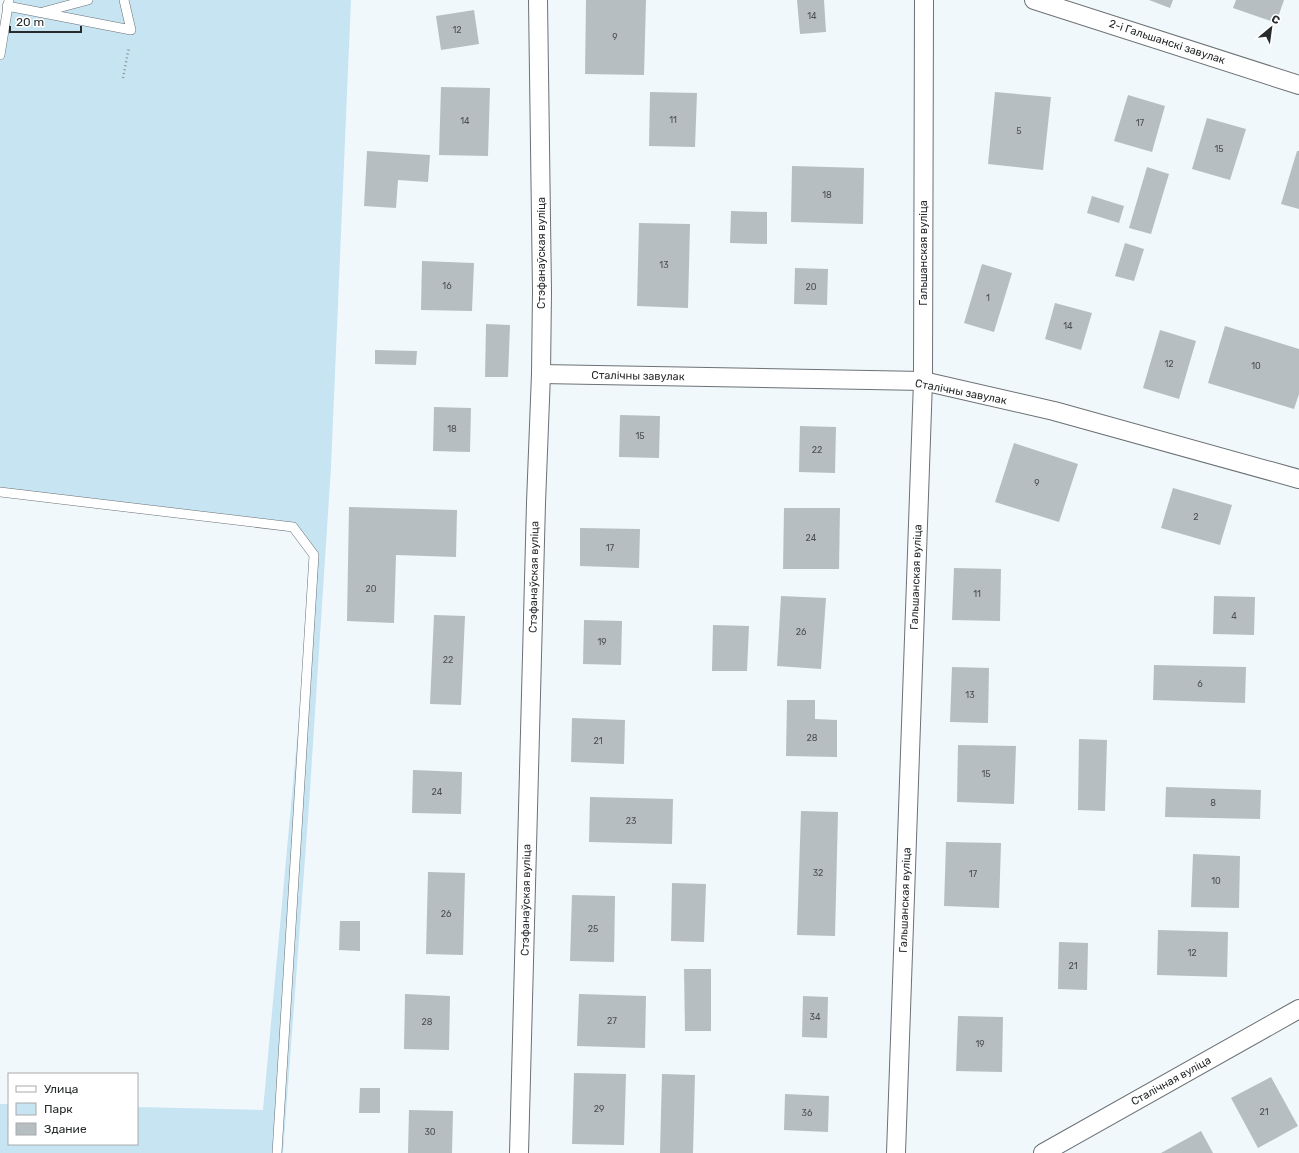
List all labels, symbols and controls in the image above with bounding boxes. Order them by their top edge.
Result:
scale bar [10,8,81,34]
north arrow [1251,8,1291,48]
house number: 14 [807,11,817,21]
text: С [1269,12,1282,27]
text: 20 m [16,15,44,29]
street label: 2-і Гальшанскі завулак [1107,17,1227,67]
house number: 12 [452,25,462,35]
house number: 9 [612,32,618,42]
house number: 11 [669,115,677,125]
house number: 14 [460,116,470,126]
house number: 17 [1136,118,1145,128]
house number: 5 [1016,126,1022,136]
house number: 15 [1214,144,1224,154]
house number: 18 [822,190,832,200]
street label: Стэфанаўская вуліца [535,197,548,309]
street label: Гальшанская вуліца [917,200,930,306]
house number: 13 [659,260,669,270]
house number: 16 [442,281,452,291]
house number: 20 [806,282,817,292]
house number: 1 [986,293,990,303]
house number: 14 [1063,321,1073,331]
house number: 12 [1164,359,1174,369]
house number: 10 [1251,361,1261,371]
street label: Сталічны завулак [591,369,685,383]
street label: Сталічны завулак [914,377,1008,407]
house number: 18 [447,424,457,434]
house number: 15 [635,431,645,441]
house number: 22 [812,445,822,455]
house number: 9 [1034,478,1040,488]
house number: 2 [1193,512,1199,522]
street label: Стэфанаўская вуліца [527,521,541,633]
street label: Гальшанская вуліца [908,524,924,630]
house number: 24 [806,533,817,543]
house number: 17 [606,543,615,553]
house number: 20 [366,584,377,594]
house number: 11 [973,589,981,599]
house number: 4 [1231,611,1237,621]
house number: 26 [796,627,807,637]
house number: 19 [597,637,607,647]
house number: 22 [443,655,453,665]
house number: 6 [1197,679,1203,689]
house number: 13 [965,690,975,700]
house number: 28 [806,733,818,743]
house number: 21 [593,736,603,746]
house number: 15 [981,769,991,779]
house number: 24 [432,787,443,797]
house number: 8 [1210,798,1216,808]
house number: 23 [626,816,636,826]
street label: Стэфанаўская вуліца [519,844,533,956]
street label: Гальшанская вуліца [897,847,913,953]
house number: 32 [813,868,823,878]
house number: 17 [969,869,978,879]
house number: 10 [1211,876,1221,886]
house number: 26 [441,909,452,919]
house number: 25 [588,924,598,934]
house number: 12 [1187,948,1197,958]
house number: 21 [1068,961,1078,971]
house number: 34 [810,1012,821,1022]
house number: 27 [607,1016,617,1026]
house number: 28 [421,1017,433,1027]
house number: 19 [975,1039,985,1049]
street label: Сталічная вуліца [1129,1054,1213,1108]
legend [8,1073,138,1145]
text: Улица [44,1082,78,1096]
text: Парк [44,1102,73,1116]
house number: 29 [594,1104,604,1114]
house number: 21 [1259,1107,1269,1117]
house number: 36 [802,1108,813,1118]
text: Здание [44,1122,87,1136]
house number: 30 [424,1127,436,1137]

